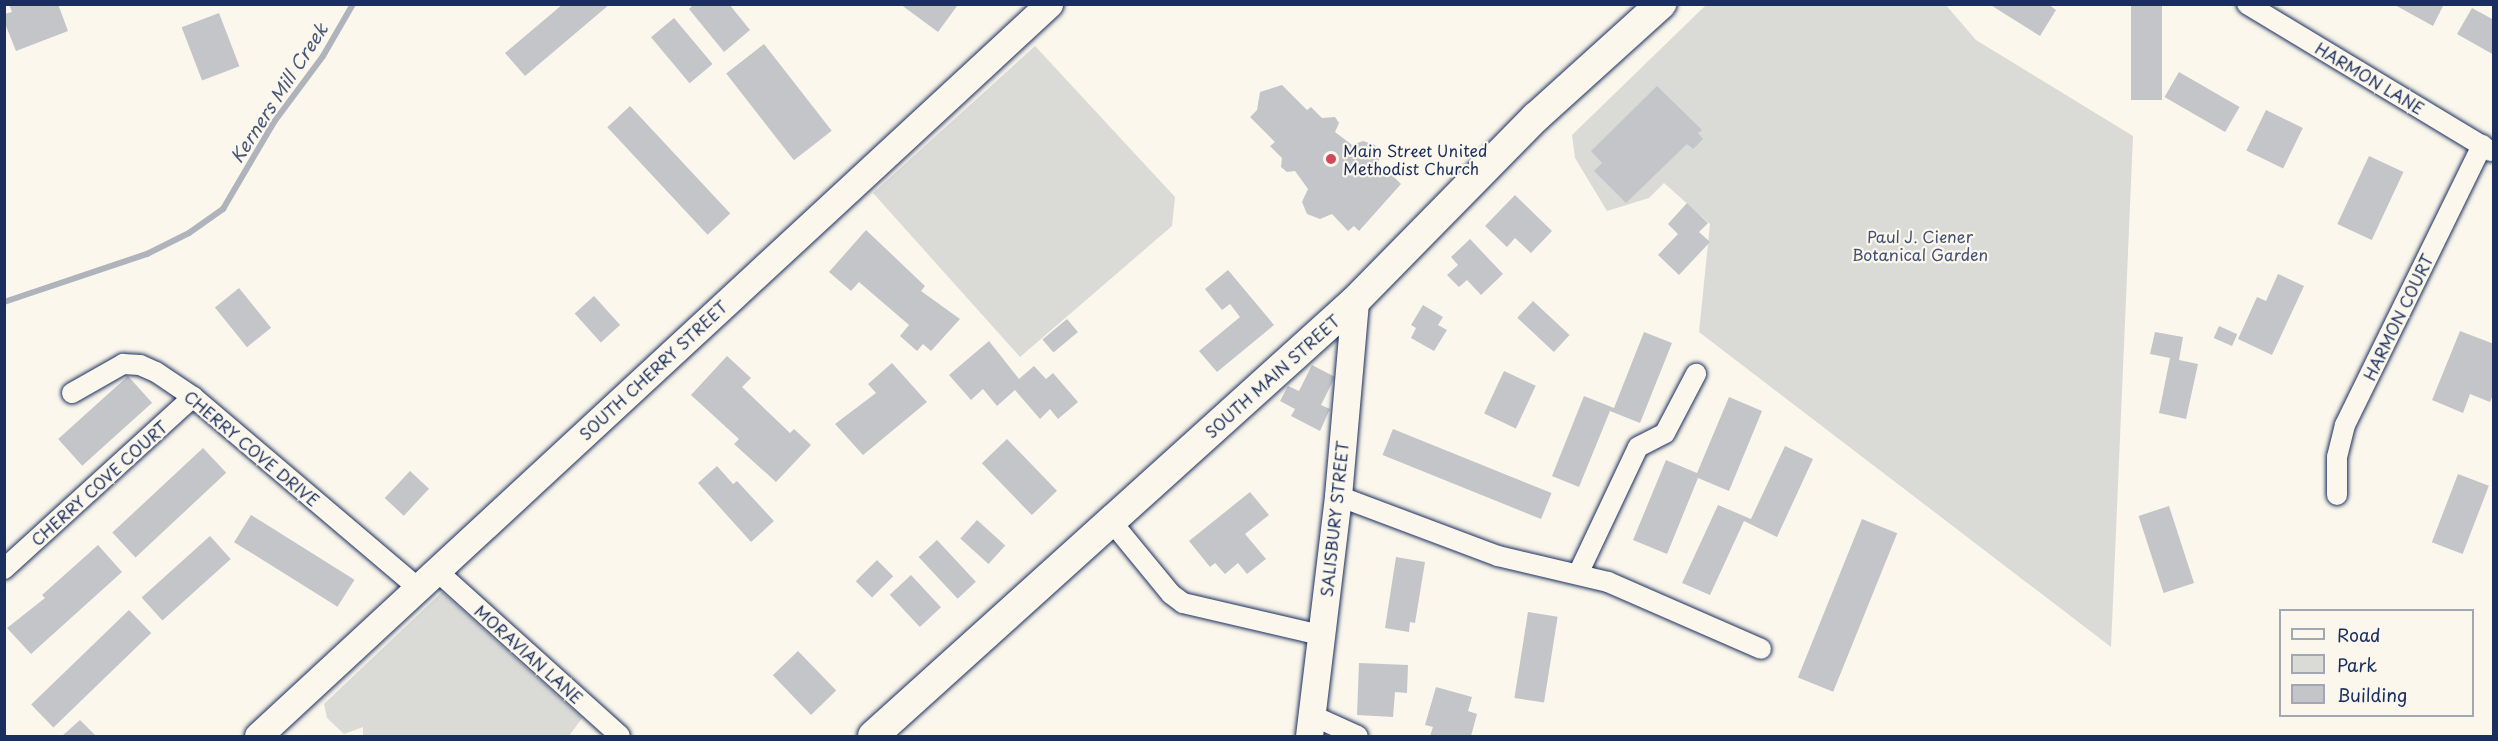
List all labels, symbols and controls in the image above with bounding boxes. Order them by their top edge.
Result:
water label: Kerners Mill Creek [226,19,332,167]
street label: HARMON LANE [2312,38,2428,118]
place label: Main Street United Methodist Church [1343,140,1491,178]
marker: Main Street United Methodist Church [1324,152,1338,166]
park label: Paul J. Ciener Botanical Garden [1852,226,1988,264]
street label: HARMON COURT [2359,250,2437,384]
street label: SOUTH CHERRY STREET [575,296,731,444]
street label: SOUTH MAIN STREET [1200,310,1344,442]
street label: CHERRY COVE DRIVE [181,386,323,510]
street label: CHERRY COVE COURT [26,416,172,550]
street label: SALISBURY STREET [1316,439,1352,599]
street label: MORAVIAN LANE [471,600,587,708]
legend [2279,609,2474,717]
text: Road [2337,621,2381,648]
text: Park [2337,651,2377,678]
text: Building [2337,681,2407,708]

